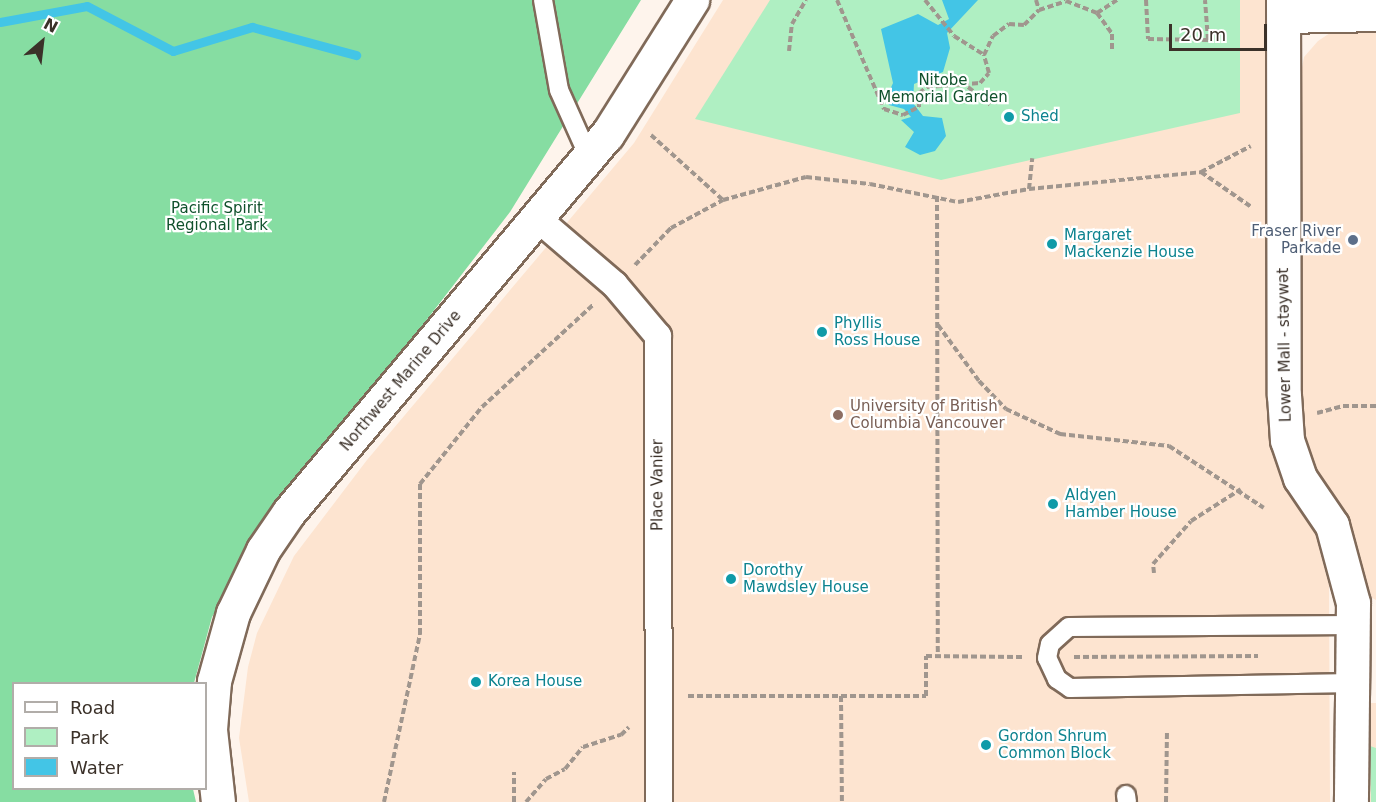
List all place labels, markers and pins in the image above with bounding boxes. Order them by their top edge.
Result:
place label: Shed [1021,108,1059,126]
marker: Shed [1002,110,1016,124]
place label: Fraser River Parkade [1251,222,1341,257]
place label: Margaret Mackenzie House [1064,226,1194,261]
marker: Fraser River Parkade [1346,233,1360,247]
marker: Margaret Mackenzie House [1045,237,1059,251]
place label: Phyllis Ross House [834,314,920,349]
marker: Phyllis Ross House [815,325,829,339]
place label: University of British Columbia Vancouver [850,397,1005,432]
marker: University of British Columbia Vancouver [831,408,845,422]
place label: Aldyen Hamber House [1065,486,1177,521]
marker: Aldyen Hamber House [1046,497,1060,511]
place label: Dorothy Mawdsley House [743,561,869,596]
marker: Dorothy Mawdsley House [724,572,738,586]
place label: Korea House [488,673,582,691]
marker: Korea House [469,675,483,689]
place label: Gordon Shrum Common Block [998,727,1111,762]
marker: Gordon Shrum Common Block [979,738,993,752]

